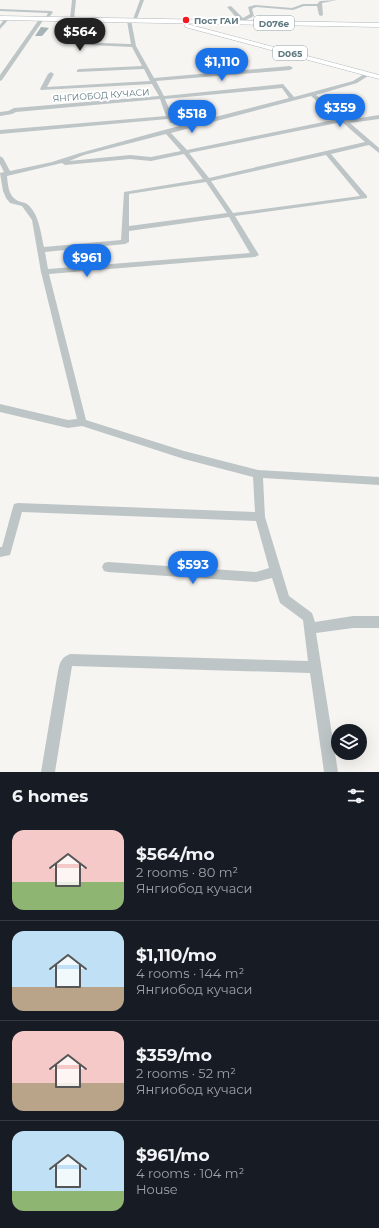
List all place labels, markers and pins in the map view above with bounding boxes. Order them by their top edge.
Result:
marker: Пост ГАИ [181,15,191,25]
place label: Пост ГАИ [194,15,239,26]
pin: $564 [56,18,104,52]
pin: $1,110 [189,48,255,82]
pin: $359 [316,94,364,128]
pin: $518 [168,100,216,134]
pin: $961 [63,244,111,278]
pin: $593 [169,551,217,585]

